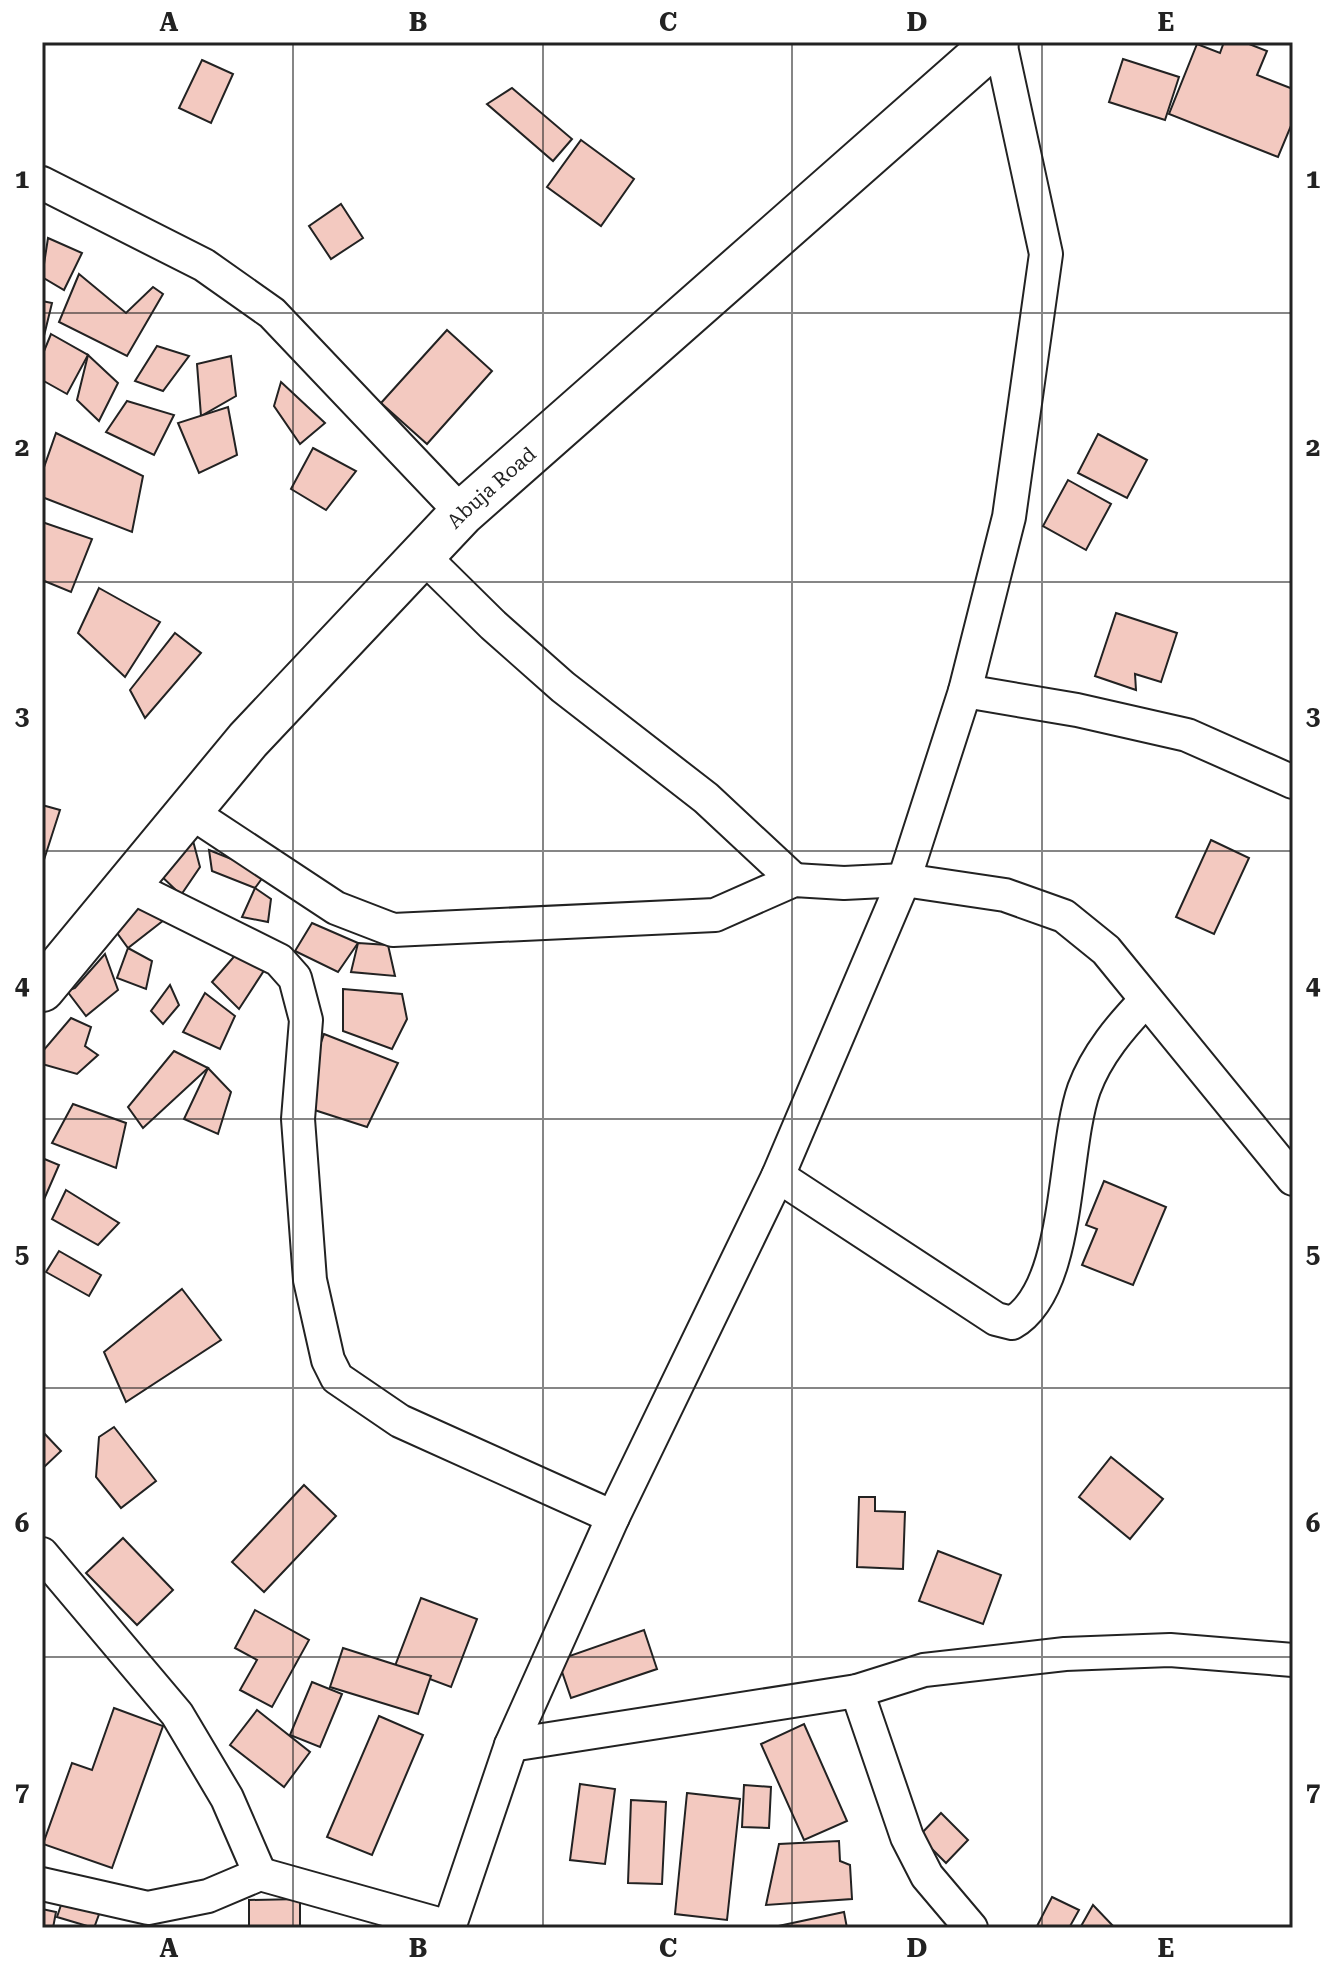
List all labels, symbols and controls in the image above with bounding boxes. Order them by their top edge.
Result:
text: A [160,7,179,37]
text: B [409,7,427,37]
text: C [659,7,677,37]
text: D [907,7,927,37]
text: E [1158,7,1174,37]
text: 1 [15,164,29,194]
text: 1 [1306,164,1320,194]
text: 2 [15,432,29,462]
text: 2 [1306,432,1320,462]
street label: Abuja Road [442,442,541,533]
text: 3 [15,701,29,731]
text: 3 [1306,701,1320,731]
text: 4 [15,970,30,1000]
text: 4 [1306,970,1321,1000]
text: 5 [15,1239,29,1269]
text: 5 [1306,1239,1320,1269]
text: 6 [15,1508,29,1538]
text: 6 [1306,1508,1320,1538]
text: 7 [15,1777,29,1807]
text: 7 [1306,1777,1320,1807]
text: A [160,1933,179,1963]
text: B [409,1933,427,1963]
text: C [659,1933,677,1963]
text: D [907,1933,927,1963]
text: E [1158,1933,1174,1963]

